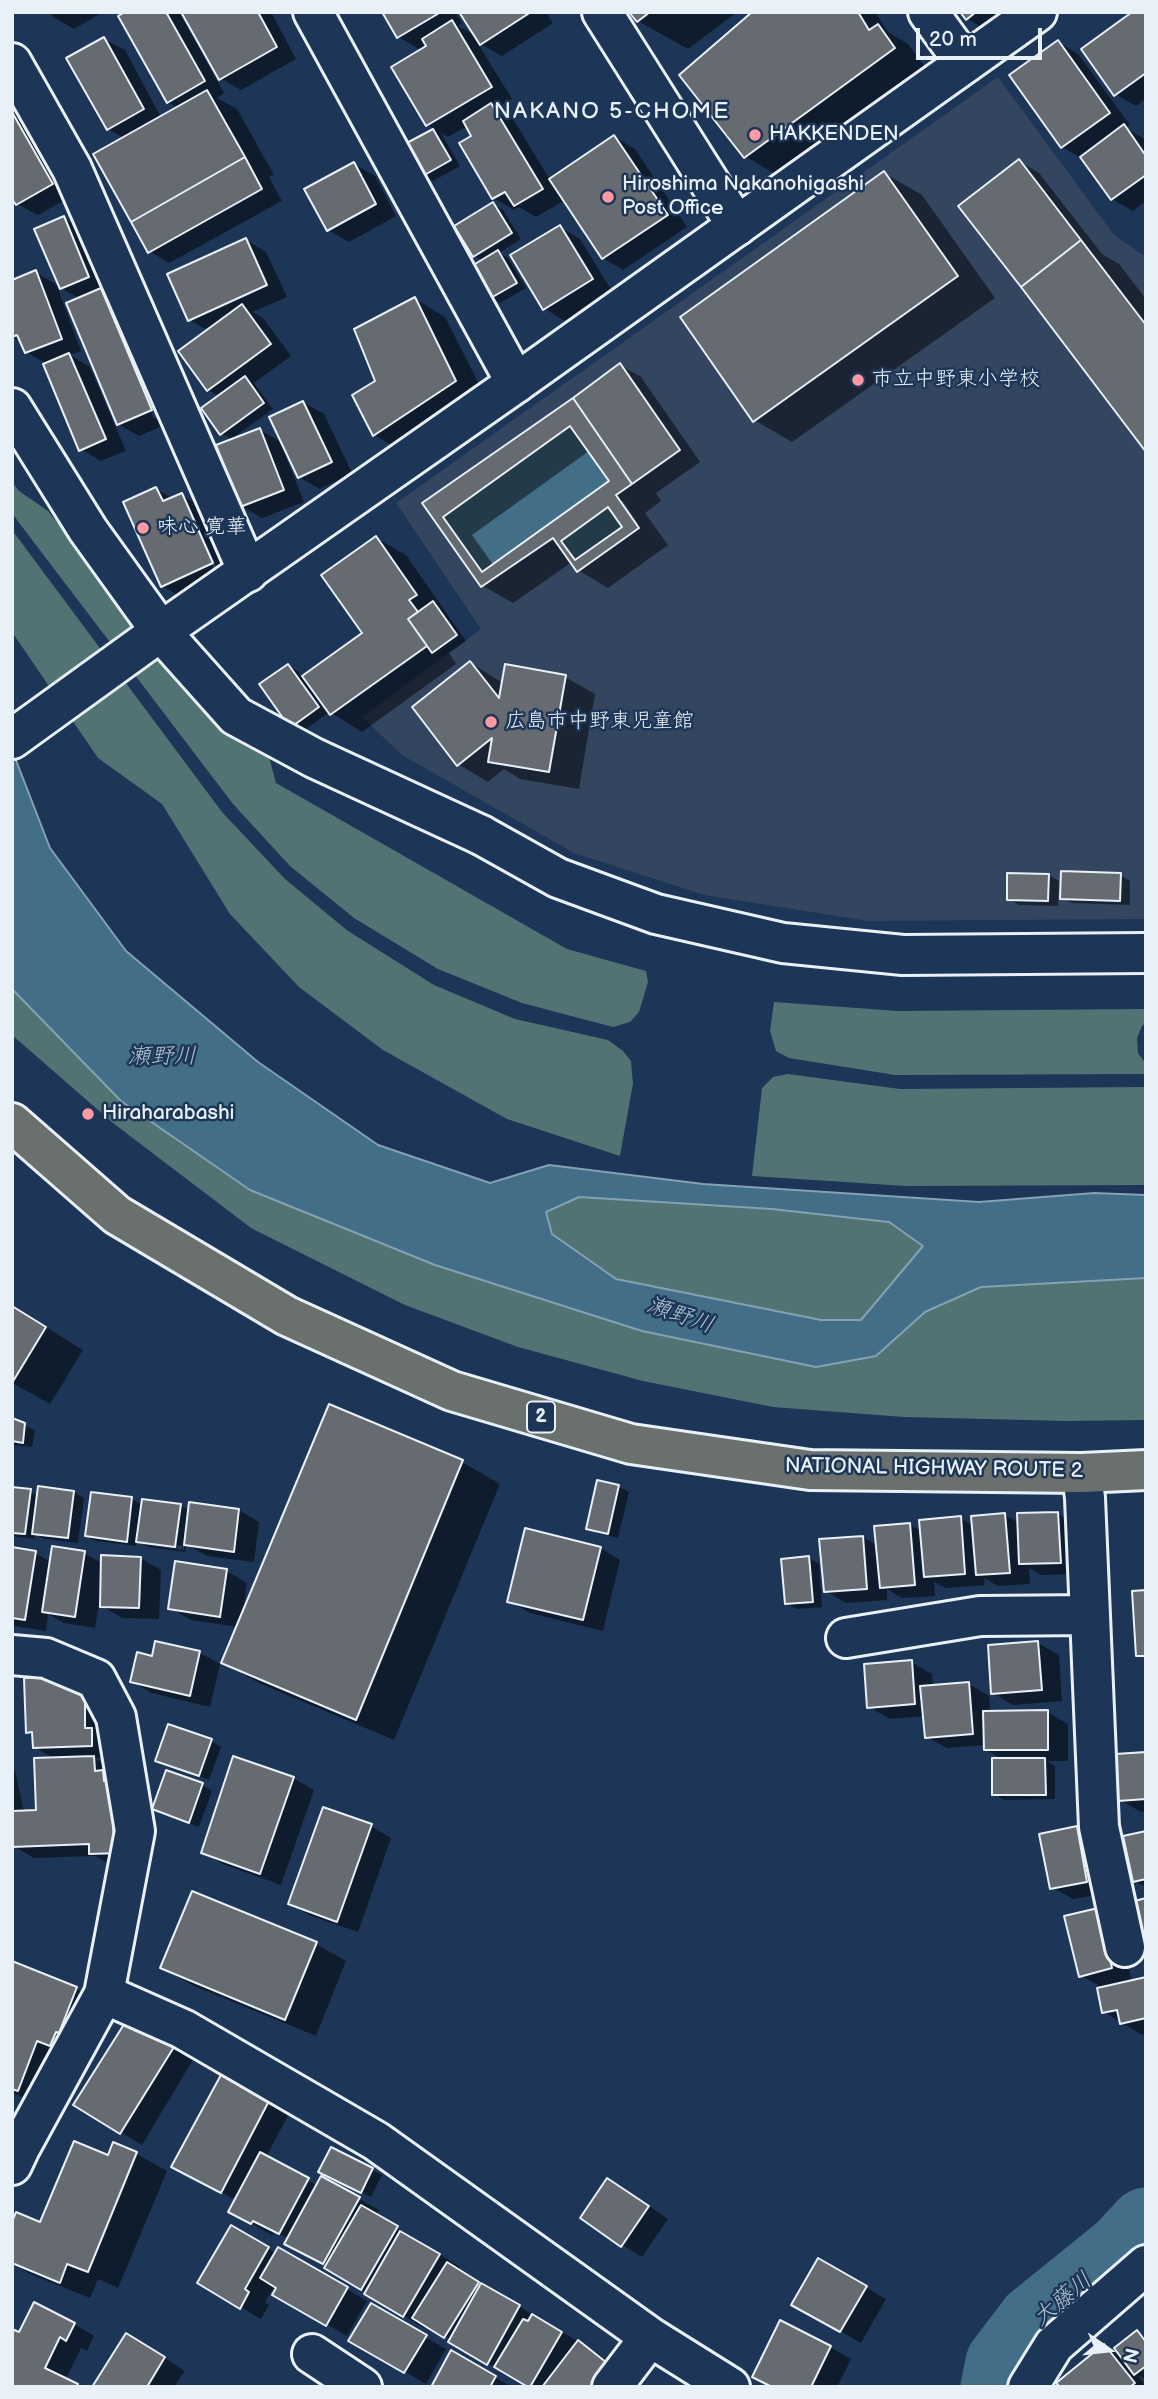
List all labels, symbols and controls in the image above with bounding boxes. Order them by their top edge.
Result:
scale bar [920,14,1046,58]
text: 20 m [929,27,977,52]
district label: NAKANO 5-CHOME [495,98,729,126]
place label: HAKKENDEN [769,122,899,148]
marker: HAKKENDEN [747,127,763,143]
place label: Hiroshima Nakanohigashi Post Office [622,172,864,222]
marker: Hiroshima Nakanohigashi Post Office [600,189,616,205]
place label: 市立中野東小学校 [872,367,1040,393]
marker: 市立中野東小学校 [850,372,866,388]
place label: 味心 寛華 [157,515,247,541]
marker: 味心 寛華 [135,520,151,536]
place label: 広島市中野東児童館 [505,709,694,735]
marker: 広島市中野東児童館 [483,714,499,730]
water label: 瀬野川 [128,1043,196,1071]
place label: Hiraharabashi [102,1101,234,1127]
marker: Hiraharabashi [80,1106,96,1122]
water label: 瀬野川 [643,1292,717,1340]
road number: 2 [527,1401,555,1432]
street label: NATIONAL HIGHWAY ROUTE 2 [785,1454,1083,1484]
water label: 大藤川 [1028,2267,1098,2333]
north arrow [1074,2315,1144,2385]
text: N [1117,2345,1143,2365]

